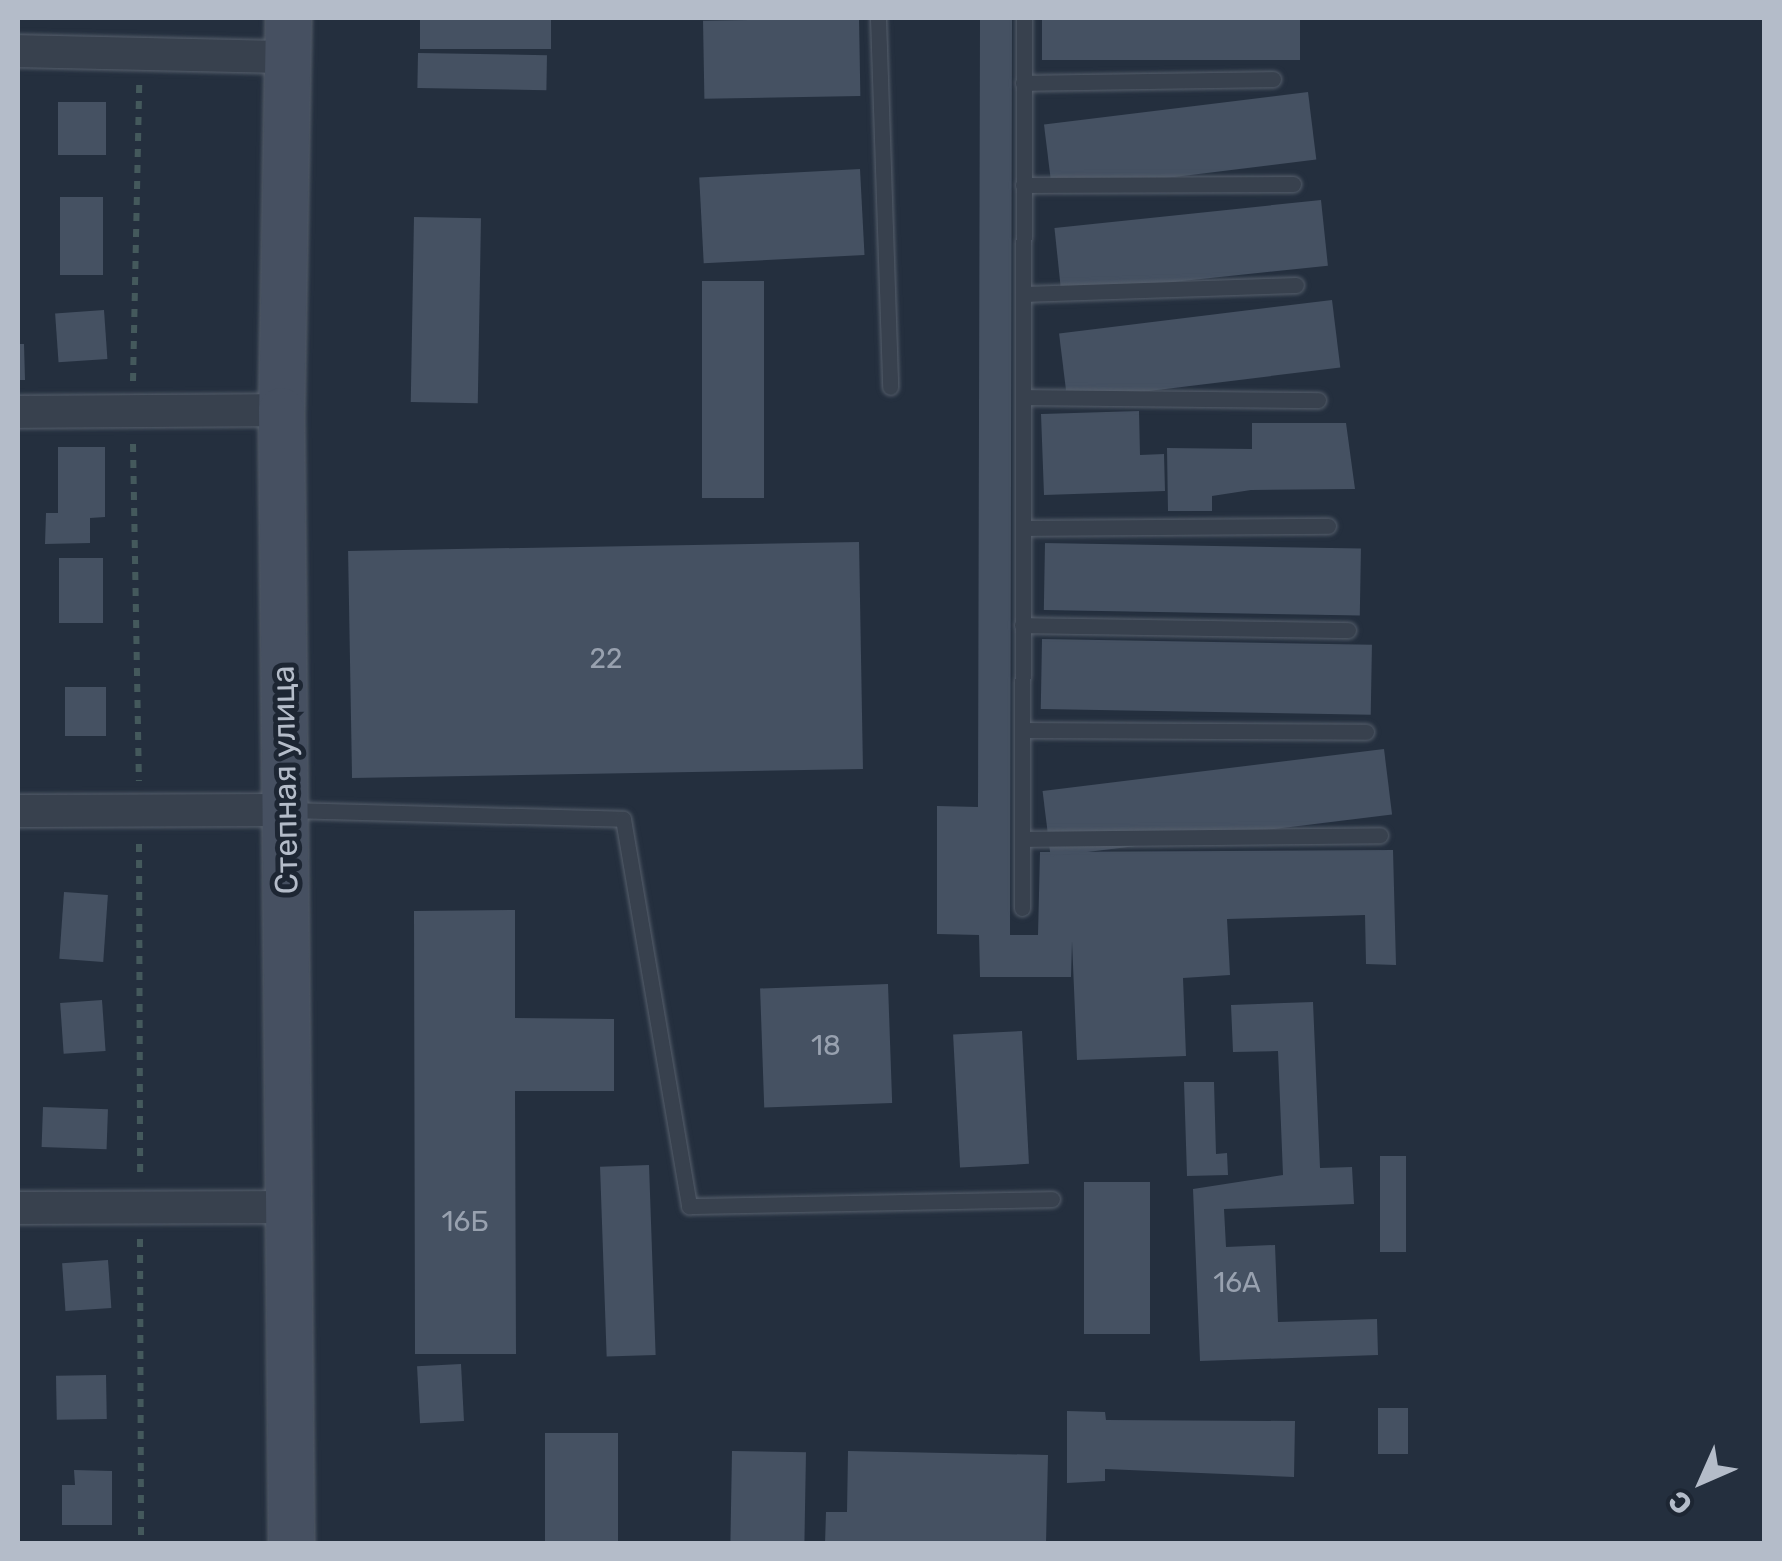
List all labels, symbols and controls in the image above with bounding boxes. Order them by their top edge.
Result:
house number: 22 [590,642,622,676]
street label: Степная улица [264,665,306,895]
house number: 18 [811,1029,841,1063]
house number: 16Б [442,1205,488,1239]
house number: 16А [1213,1266,1261,1300]
north arrow [1652,1431,1752,1531]
text: С [1662,1484,1699,1521]

